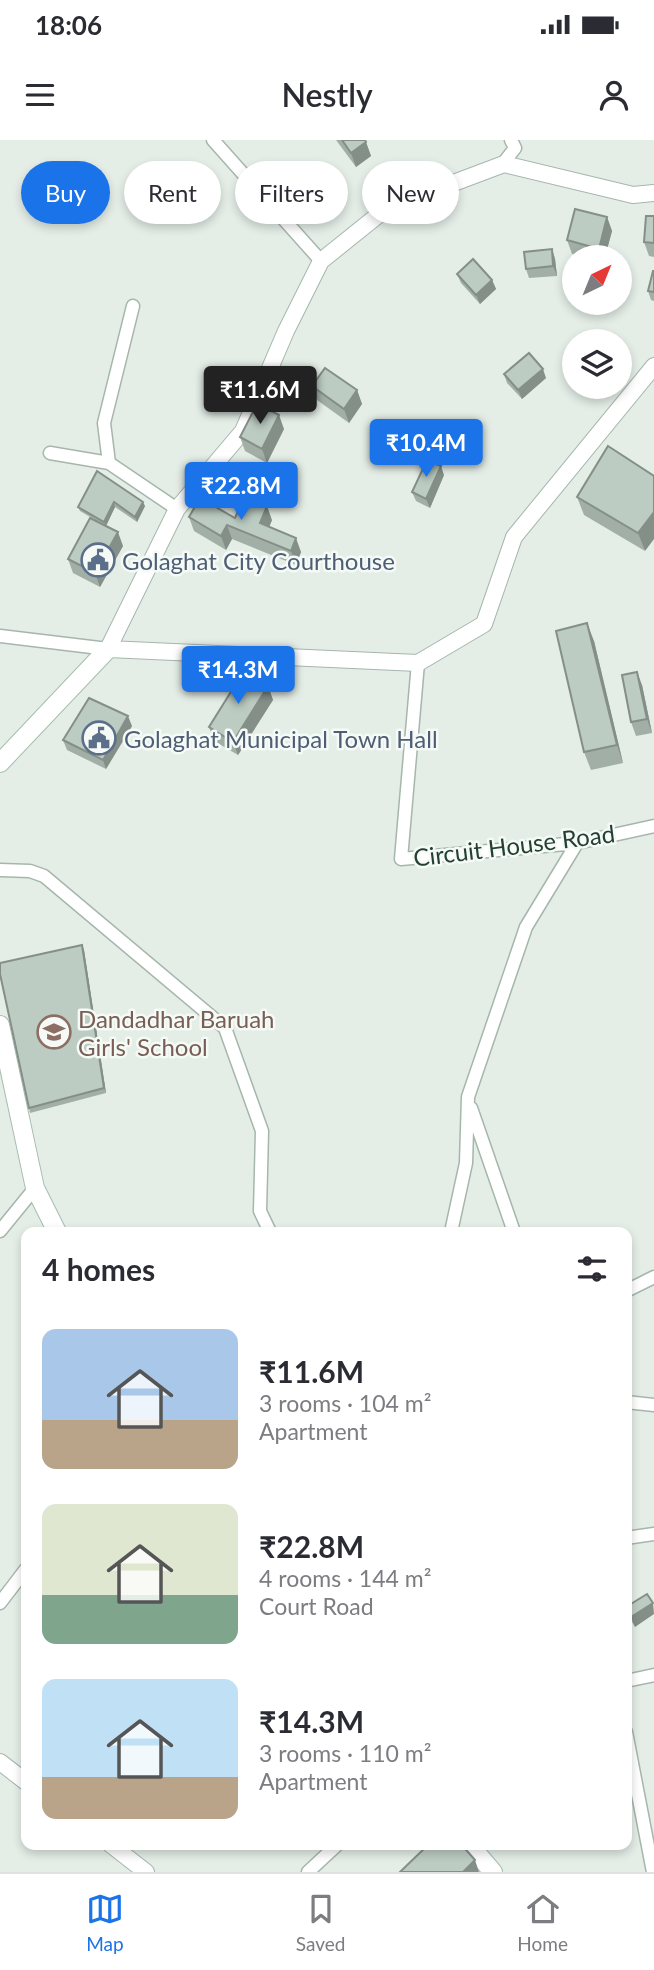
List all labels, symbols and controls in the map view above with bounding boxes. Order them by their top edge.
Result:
text: 18:06 [35,9,102,41]
text: Nestly [281,75,373,114]
icon: menu [21,76,59,114]
icon: person [595,76,633,114]
chip: Buy [21,161,110,224]
chip: Rent [124,161,221,224]
chip: Filters [235,161,348,224]
chip: New [362,161,459,224]
north arrow [562,245,632,315]
map controls [562,245,632,399]
button: layers [562,329,632,399]
pin: ₹11.6M [203,366,317,426]
text: ₹11.6M [220,375,300,403]
pin: ₹10.4M [369,420,483,479]
text: ₹10.4M [386,428,466,456]
pin: ₹22.8M [184,462,298,522]
text: ₹22.8M [201,471,281,499]
public building icon: Golaghat City Courthouse [79,541,117,579]
place label: Golaghat City Courthouse [122,546,395,575]
pin: ₹14.3M [181,646,295,706]
text: ₹14.3M [198,655,278,683]
public building icon: Golaghat Municipal Town Hall [80,719,118,757]
place label: Golaghat Municipal Town Hall [124,724,438,753]
street label: Circuit House Road [412,818,616,872]
place label: Dandadhar Baruah Girls' School [78,1004,274,1061]
school or university icon: Dandadhar Baruah Girls' School [35,1013,73,1051]
icon: filters [573,1250,611,1288]
text: 4 homes [42,1251,155,1287]
text: ₹11.6M [259,1353,364,1389]
icon: home [98,1357,182,1441]
text: 3 rooms · 104 m² [259,1389,431,1417]
text: Apartment [259,1417,367,1445]
text: ₹22.8M [259,1528,364,1564]
icon: home [98,1532,182,1616]
text: 4 rooms · 144 m² [259,1564,431,1592]
text: Court Road [259,1592,374,1620]
text: ₹14.3M [259,1703,364,1739]
icon: home [98,1707,182,1791]
text: 3 rooms · 110 m² [259,1739,431,1767]
text: Apartment [259,1767,367,1795]
tab: Map [86,1890,124,1955]
tab: Saved [296,1890,345,1955]
tab: Home [517,1890,568,1955]

